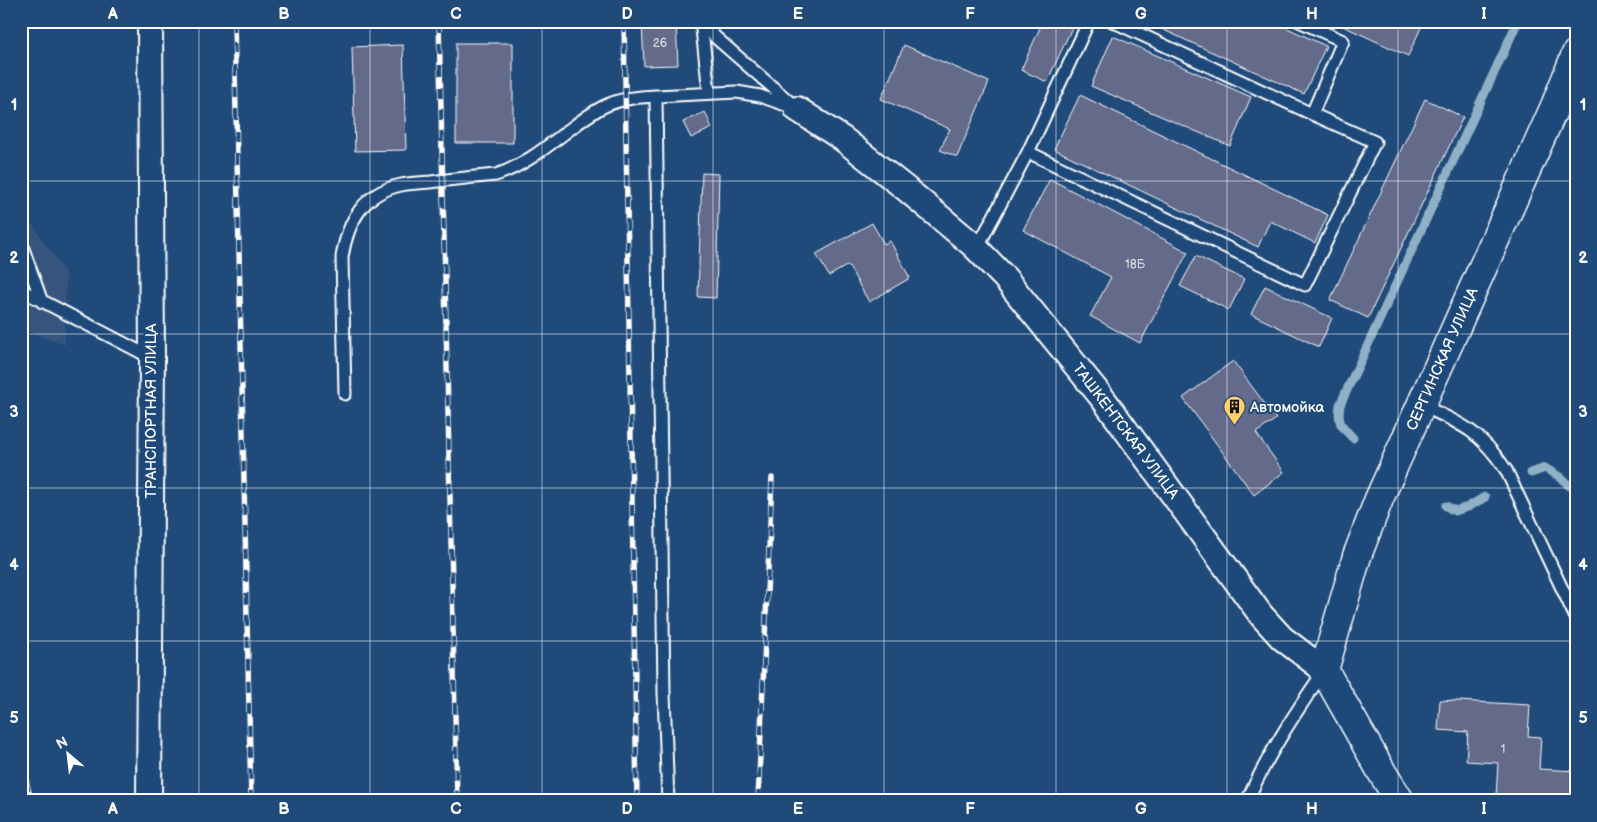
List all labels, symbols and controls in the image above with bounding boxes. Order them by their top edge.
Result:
text: A [107,5,118,24]
text: B [278,5,290,24]
text: C [450,5,462,24]
text: D [621,5,633,24]
text: E [793,5,803,24]
text: F [965,5,975,24]
text: G [1135,5,1147,24]
text: H [1306,5,1318,24]
text: I [1481,5,1487,24]
house number: 26 [653,36,667,51]
text: 1 [11,96,17,115]
text: 1 [1580,96,1586,115]
text: 2 [9,249,19,268]
text: 2 [1578,249,1588,268]
house number: 18Б [1125,257,1146,272]
street label: СЕРГИНСКАЯ УЛИЦА [1402,284,1483,434]
street label: ТРАНСПОРТНАЯ УЛИЦА [142,323,161,498]
street label: ТАШКЕНТСКАЯ УЛИЦА [1068,360,1183,504]
building icon: Автомойка [1222,395,1246,426]
place label: Автомойка [1249,398,1324,417]
text: 3 [9,403,19,422]
text: 3 [1578,403,1588,422]
text: 4 [9,556,19,575]
text: 4 [1578,556,1588,575]
text: 5 [9,709,19,728]
text: 5 [1578,709,1588,728]
north arrow [42,730,92,780]
text: N [53,733,71,753]
house number: 1 [1501,742,1505,757]
text: A [107,800,118,819]
text: B [278,800,290,819]
text: C [450,800,462,819]
text: D [621,800,633,819]
text: E [793,800,803,819]
text: F [965,800,975,819]
text: G [1135,800,1147,819]
text: H [1306,800,1318,819]
text: I [1481,800,1487,819]

